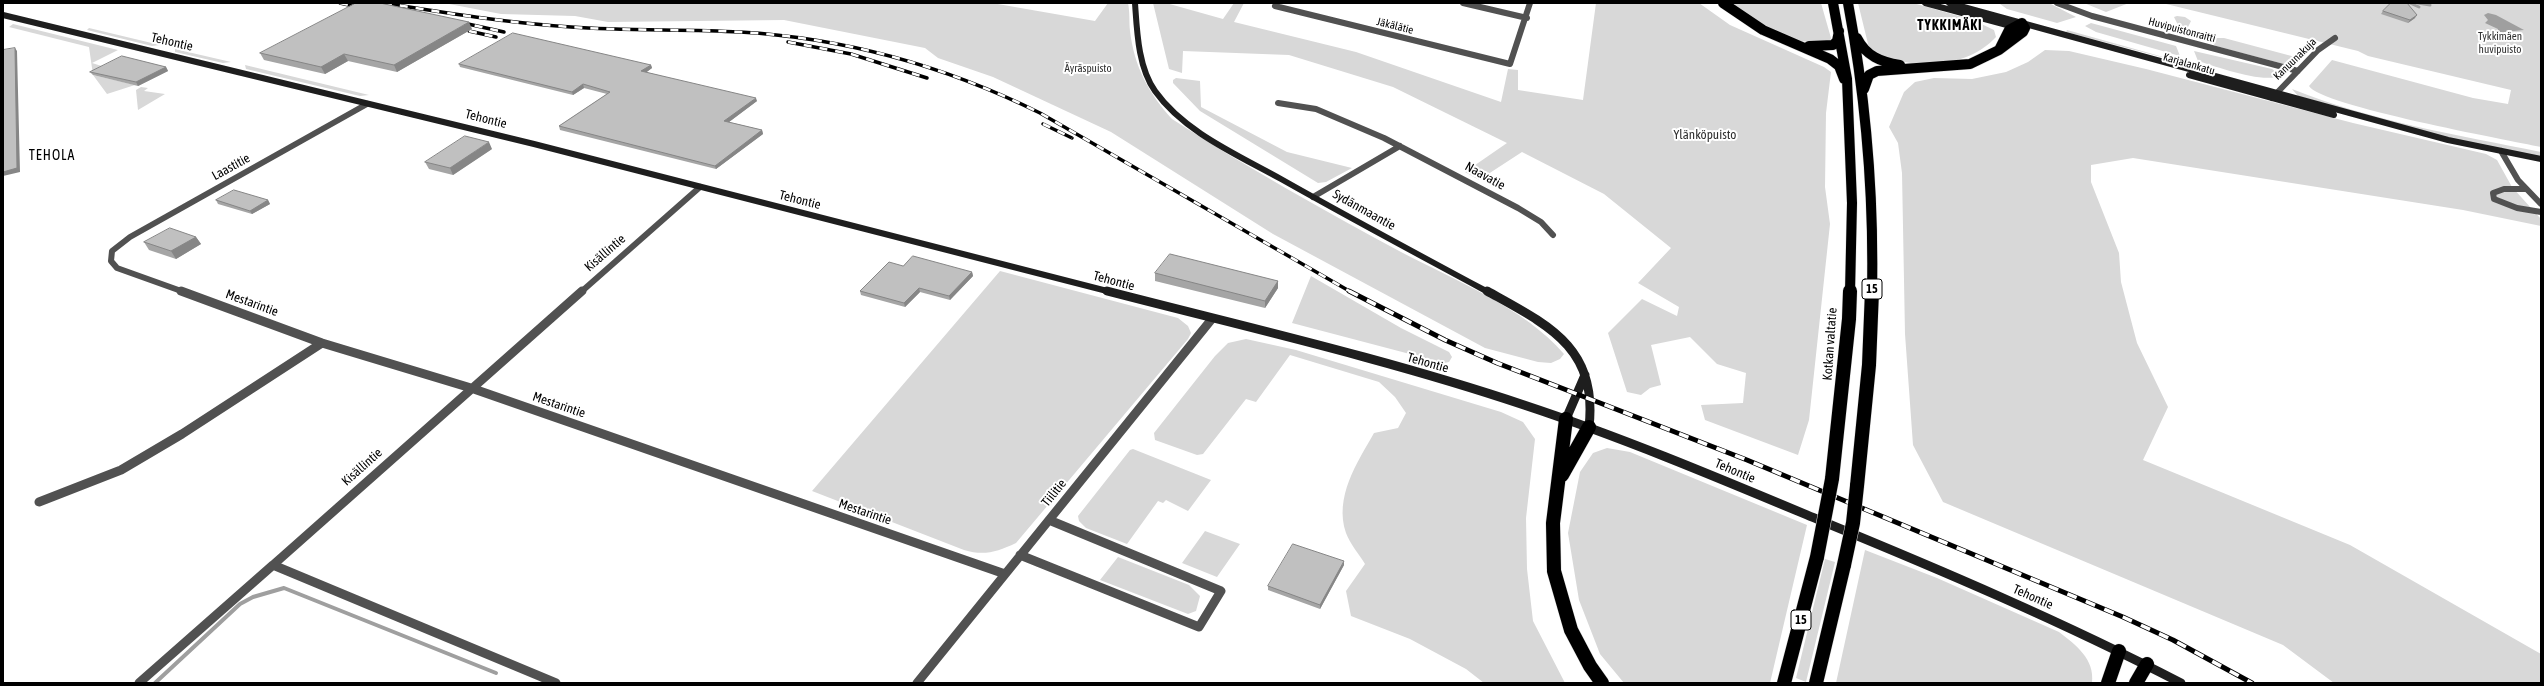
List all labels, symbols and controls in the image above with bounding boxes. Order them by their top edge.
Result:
street label: Jäkälätie [1375,15,1415,37]
street label: Huvipuistonraitti [2147,15,2217,45]
district label: TYKKIMÄKI [1917,18,1983,34]
street label: Tehontie [150,30,194,54]
park label: Tykkimäen huvipuisto [2478,30,2522,56]
street label: Kanuunakuja [2271,35,2319,83]
street label: Karjalankatu [2162,50,2216,78]
park label: Äyräspuisto [1064,62,1112,76]
street label: Tehontie [464,106,508,132]
park label: Ylänköpuisto [1674,127,1736,143]
district label: TEHOLA [29,148,75,164]
street label: Laastitie [209,150,253,184]
street label: Naavatie [1462,159,1508,193]
street label: Sydänmaantie [1330,186,1398,234]
street label: Tehontie [778,187,822,213]
street label: Kisällintie [581,231,629,275]
street label: Tehontie [1092,268,1136,294]
road number: 15 [1862,279,1882,299]
street label: Mestarintie [224,286,280,320]
street label: Kotkan valtatie [1820,307,1840,381]
street label: Tehontie [1406,350,1450,376]
street label: Mestarintie [531,389,587,421]
street label: Kisällintie [339,445,385,489]
street label: Tehontie [1713,456,1757,486]
street label: Tiilitie [1038,476,1070,510]
street label: Mestarintie [837,496,893,528]
street label: Tehontie [2011,581,2055,613]
road number: 15 [1791,610,1811,630]

